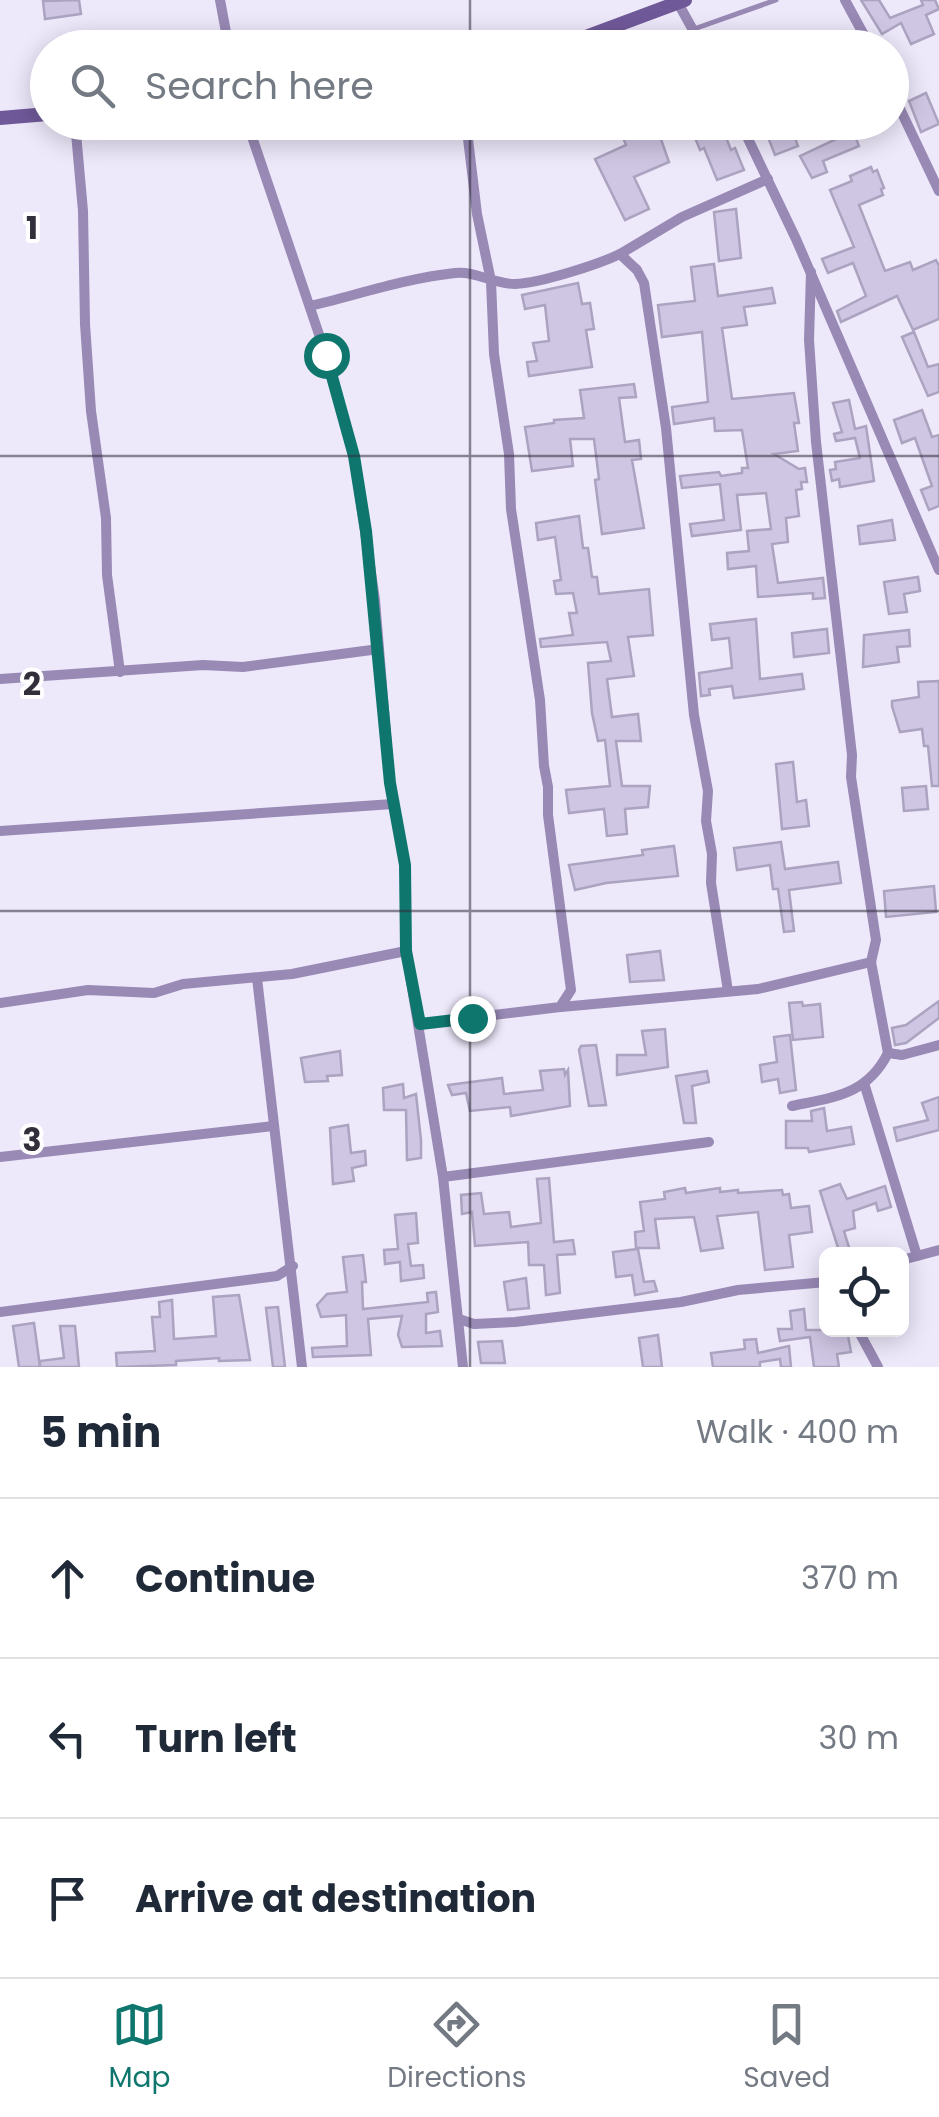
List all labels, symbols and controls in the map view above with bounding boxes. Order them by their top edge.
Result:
search box [30,30,909,140]
icon: search [65,58,120,113]
text: Search here [145,59,374,112]
text: 1 [26,205,38,250]
route start [304,333,350,379]
text: 2 [23,661,41,706]
route end [450,996,496,1042]
text: 3 [22,1117,42,1162]
map controls [819,1247,909,1337]
button: locate [819,1247,909,1337]
text: 5 min [40,1403,161,1462]
text: Walk · 400 m [696,1409,899,1454]
icon: ahead [40,1551,95,1606]
text: Continue [135,1552,315,1605]
text: 370 m [801,1555,899,1600]
icon: left [40,1711,95,1766]
text: Turn left [135,1712,297,1765]
text: 30 m [819,1715,899,1760]
icon: arrive [40,1871,95,1926]
text: Arrive at destination [135,1872,536,1925]
tab: Map [108,1997,170,2099]
tab: Directions [387,1997,526,2099]
tab: Saved [743,1997,831,2099]

